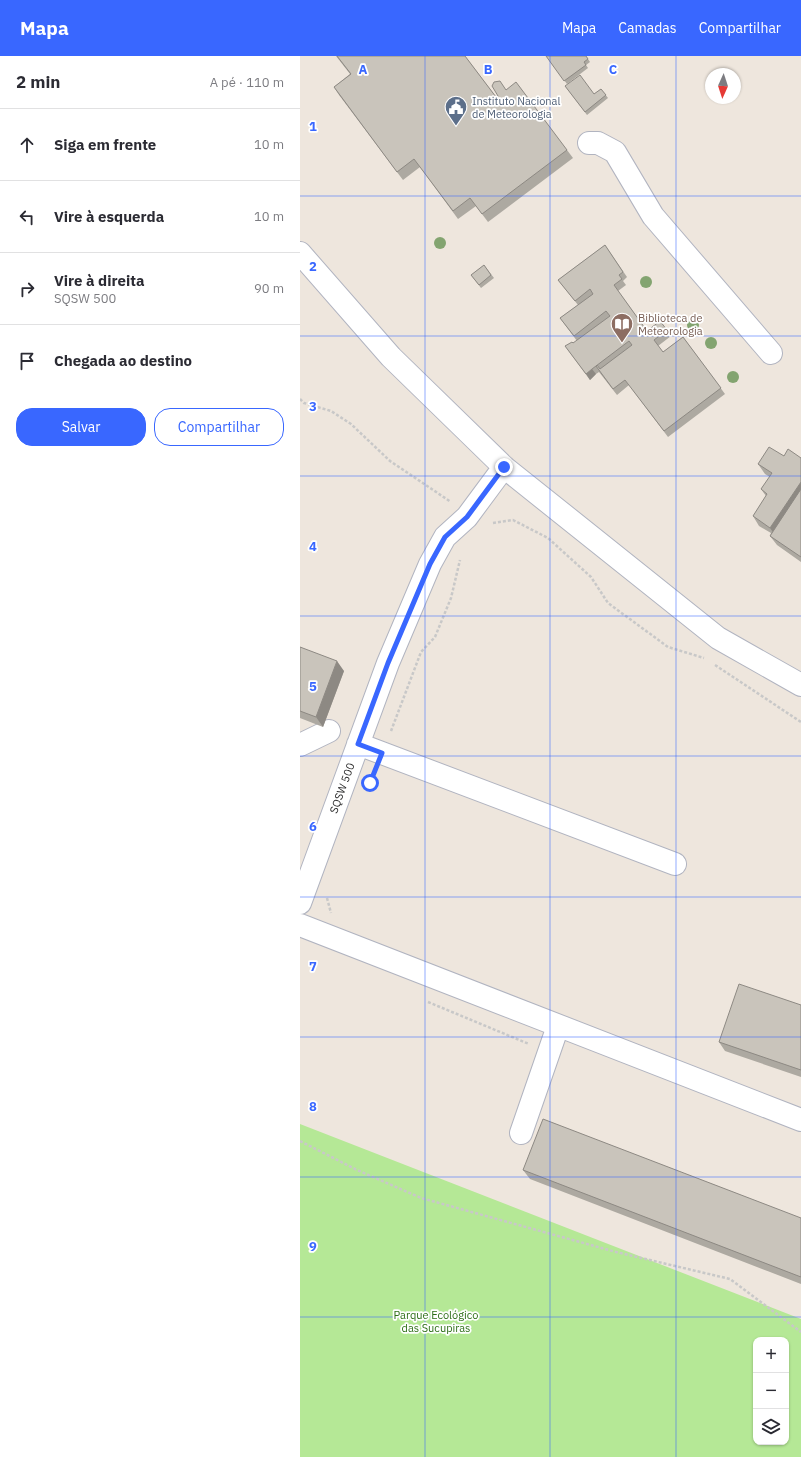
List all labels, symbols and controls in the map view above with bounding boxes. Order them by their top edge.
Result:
text: Mapa [20,16,69,40]
text: Mapa [562,19,596,37]
text: Camadas [618,19,677,37]
text: Compartilhar [699,19,781,37]
text: A [359,61,368,78]
text: B [484,61,493,78]
text: C [609,61,618,78]
north arrow [705,68,741,104]
text: 2 min [16,71,60,93]
text: A pé · 110 m [210,74,284,91]
public building icon: Instituto Nacional de Meteorologia [443,94,469,127]
place label: Instituto Nacional de Meteorologia [472,94,560,121]
text: 1 [309,118,317,135]
icon: ahead [16,134,38,156]
text: Siga em frente [54,135,156,154]
text: 10 m [254,136,284,153]
icon: left [16,206,38,228]
text: Vire à esquerda [54,207,164,226]
text: 10 m [254,208,284,225]
text: 2 [309,258,317,275]
text: Vire à direita [54,271,144,290]
icon: right [16,278,38,300]
text: 90 m [254,280,284,297]
text: SQSW 500 [54,290,116,307]
library icon: Biblioteca de Meteorologia [609,311,635,344]
place label: Biblioteca de Meteorologia [638,311,703,338]
icon: arrive [16,350,38,372]
text: Chegada ao destino [54,351,192,370]
text: 3 [309,398,317,415]
button: Salvar [16,408,146,446]
button: Compartilhar [154,408,284,446]
route end [495,458,513,476]
text: 4 [309,538,317,555]
text: 5 [309,678,317,695]
street label: SQSW 500 [326,761,358,815]
route start [361,774,379,792]
text: 6 [309,818,317,835]
text: 7 [309,958,317,975]
text: 8 [309,1098,317,1115]
text: 9 [309,1238,317,1255]
park label: Parque Ecológico das Sucupiras [394,1308,478,1335]
map controls [753,1337,789,1445]
button: + [753,1337,789,1373]
button: − [753,1373,789,1409]
button: layers [753,1409,789,1445]

